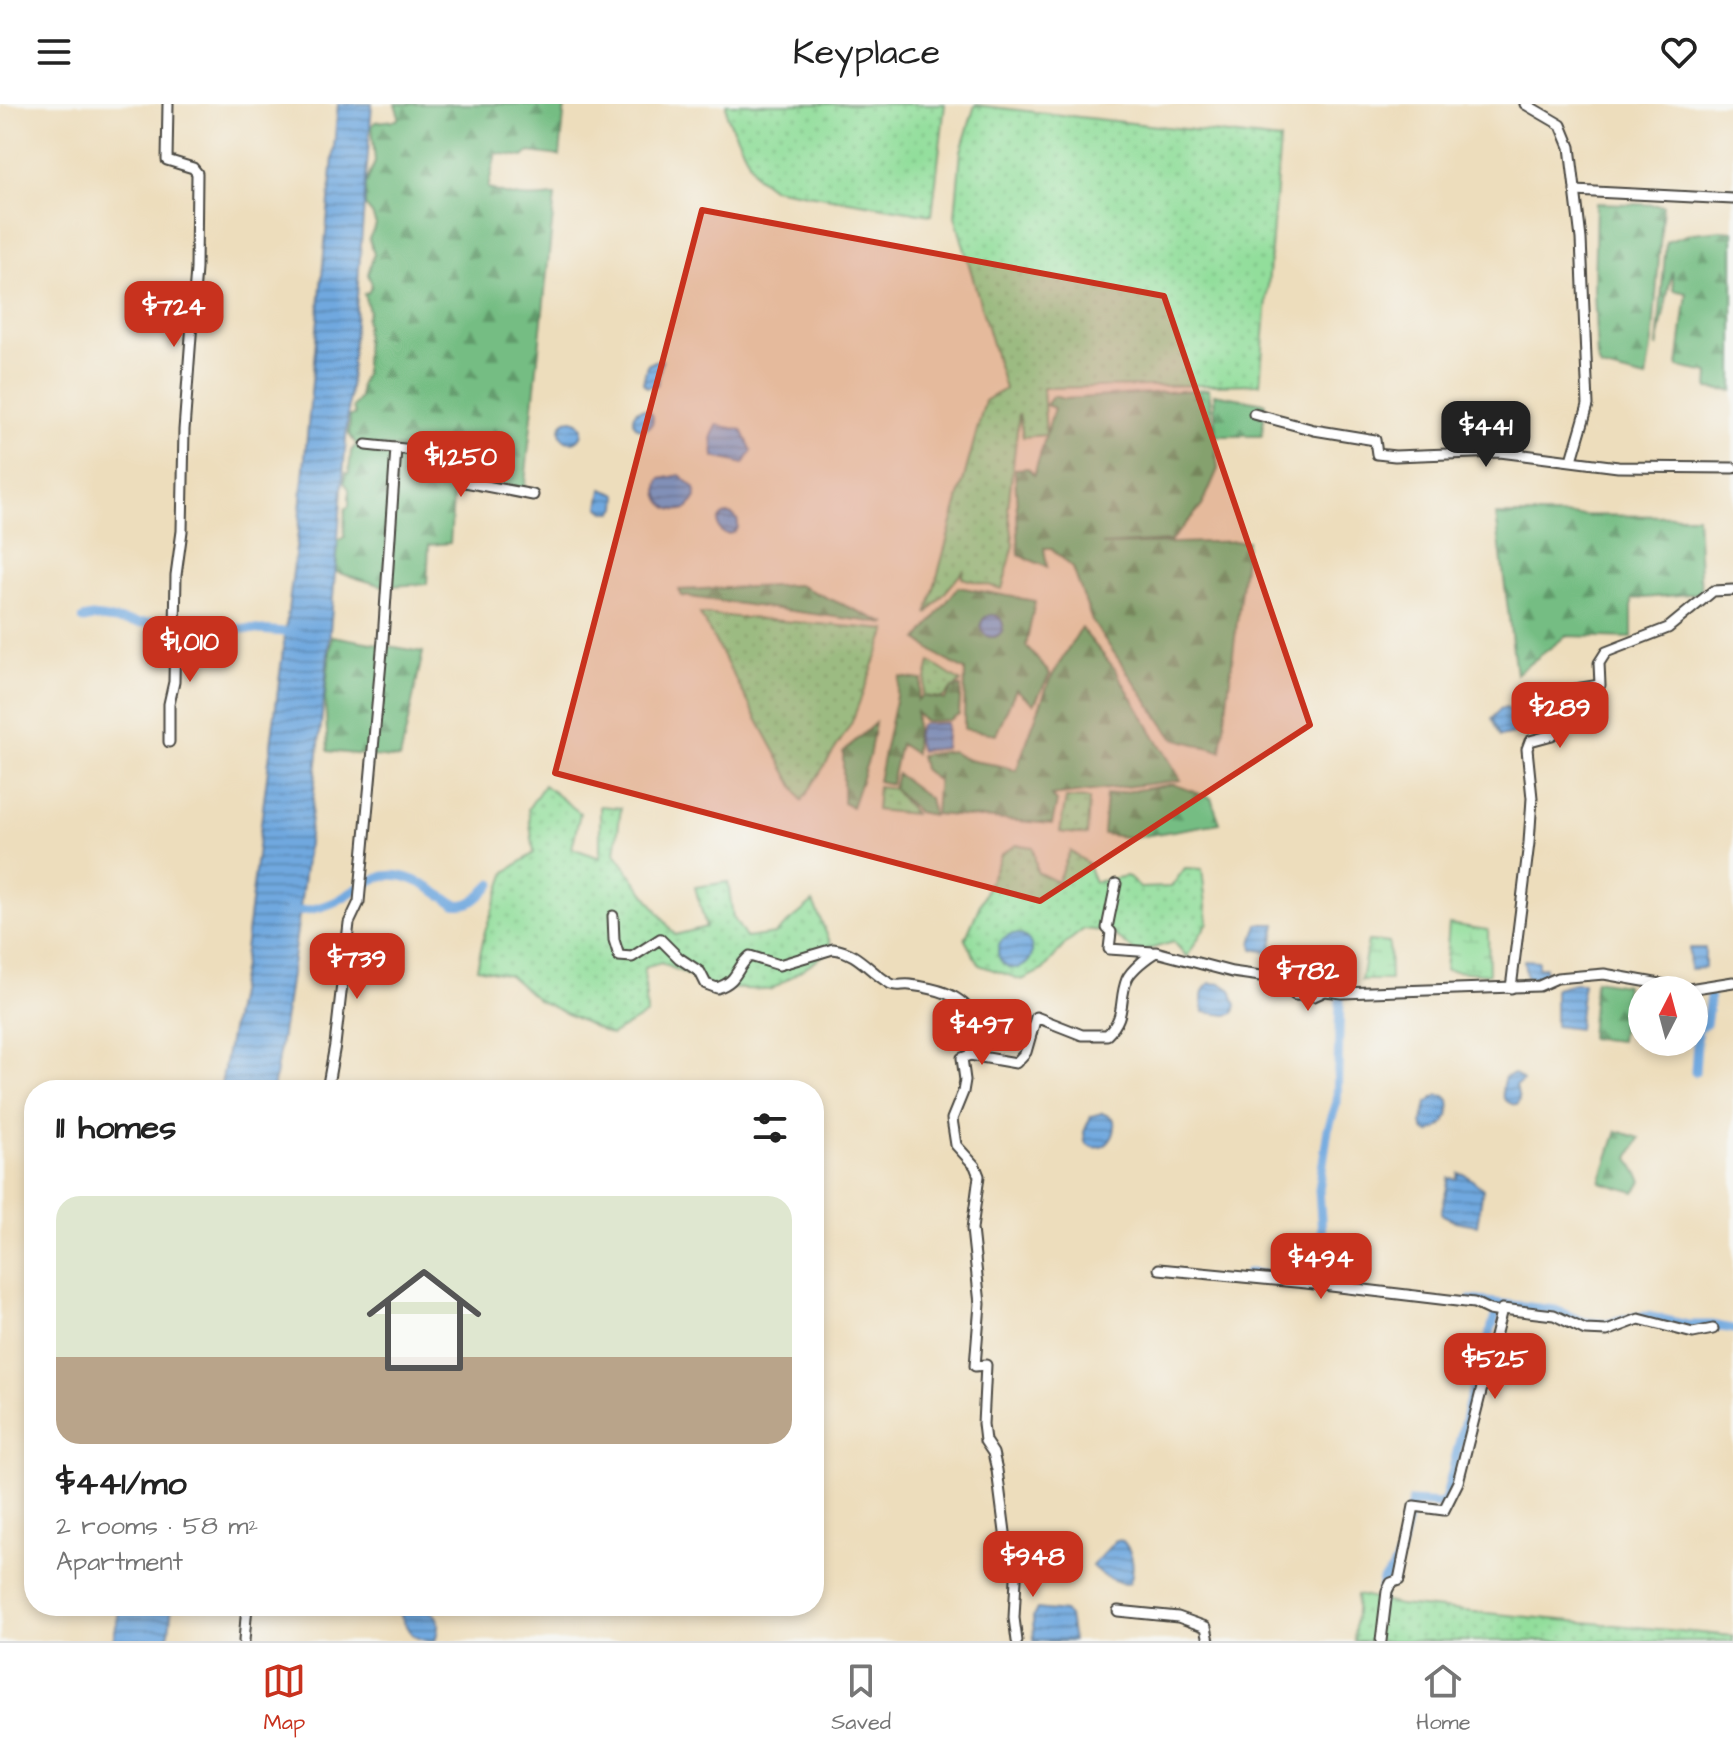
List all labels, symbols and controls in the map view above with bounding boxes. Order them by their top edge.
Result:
text: Keyplace [793,27,940,78]
icon: menu [32,30,76,74]
icon: heart [1657,30,1701,74]
pin: $724 [127,281,221,349]
text: $724 [142,289,206,325]
pin: $441 [1439,401,1533,469]
text: $441 [1459,409,1513,445]
pin: $1,250 [396,431,526,499]
text: $1,250 [425,439,497,475]
pin: $1,010 [125,616,255,684]
text: $1,010 [161,624,219,660]
pin: $289 [1513,682,1607,750]
text: $289 [1529,690,1591,726]
pin: $739 [310,933,404,1001]
text: $739 [328,941,386,977]
pin: $782 [1261,945,1355,1013]
text: $782 [1277,953,1339,989]
north arrow [1628,976,1708,1056]
map controls [1628,976,1708,1056]
pin: $497 [935,999,1029,1067]
text: $497 [951,1007,1013,1043]
text: 11 homes [56,1104,176,1152]
icon: filters [748,1106,792,1150]
pin: $494 [1274,1233,1368,1301]
text: $494 [1289,1241,1353,1277]
icon: home [352,1248,496,1392]
pin: $525 [1448,1333,1542,1401]
text: $525 [1462,1341,1528,1377]
text: $441/mo [56,1460,187,1508]
text: 2 rooms · 58 m² [56,1508,258,1544]
pin: $948 [986,1531,1080,1599]
text: $948 [1001,1539,1065,1575]
text: Apartment [56,1544,183,1580]
tab: Map [262,1659,306,1738]
tab: Saved [831,1659,891,1738]
tab: Home [1416,1659,1471,1738]

